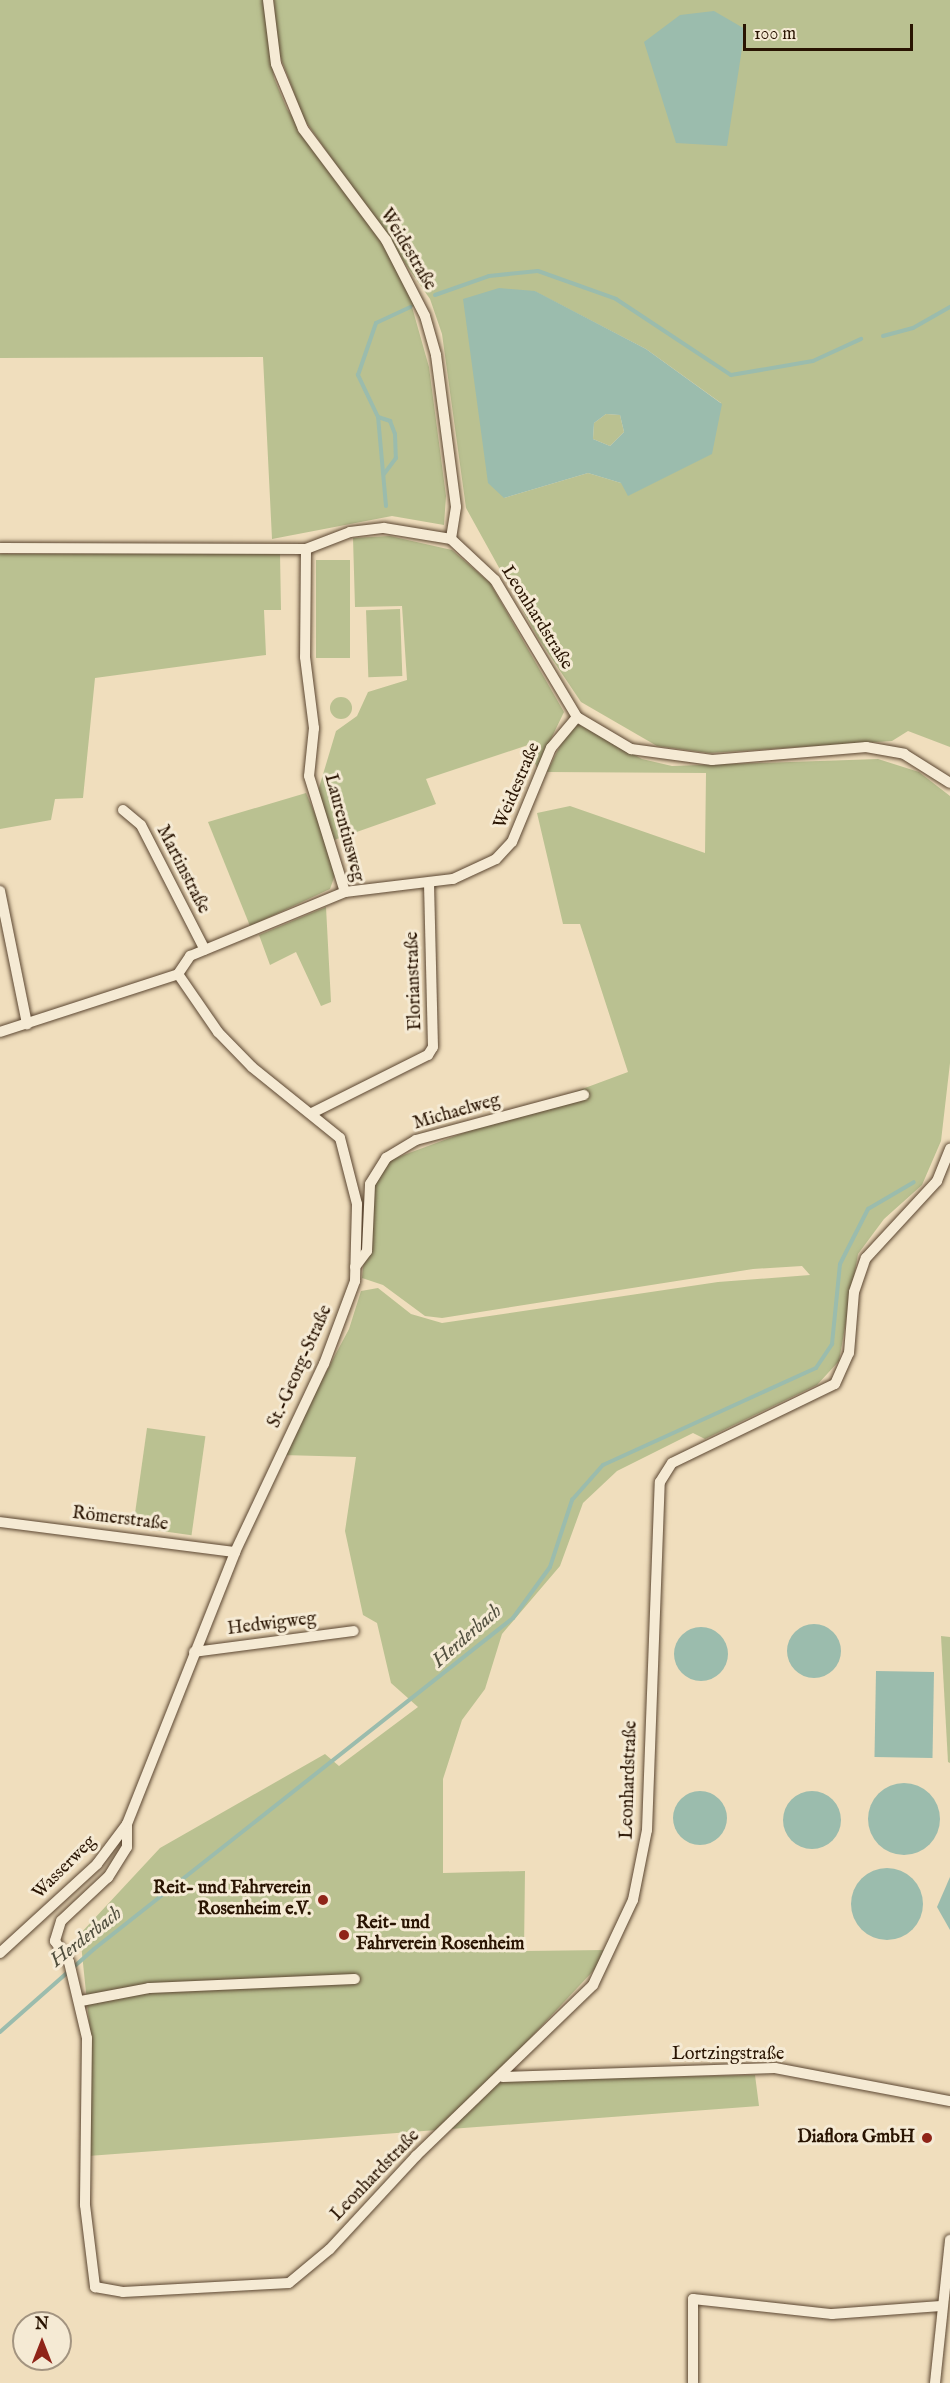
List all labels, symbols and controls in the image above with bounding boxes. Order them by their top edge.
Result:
scale bar [746,12,916,50]
text: 100 m [754,23,796,46]
street label: Weidestraße [374,205,440,295]
street label: Leonhardstraße [495,562,577,674]
street label: Weidestraße [490,740,546,832]
street label: Laurentiusweg [318,772,368,884]
street label: Martinstraße [151,822,213,918]
street label: Florianstraße [402,931,428,1031]
street label: Michaelweg [411,1090,503,1136]
street label: St.-Georg-Straße [264,1302,338,1432]
street label: Römerstraße [71,1503,169,1537]
water label: Herderbach [427,1599,507,1673]
street label: Hedwigweg [226,1609,318,1641]
street label: Leonhardstraße [617,1720,643,1840]
street label: Wasserweg [29,1832,101,1904]
place label: Reit- und Fahrverein Rosenheim e.V. [153,1879,311,1922]
marker: Reit- und Fahrverein Rosenheim e.V. [316,1893,330,1907]
water label: Herderbach [45,1902,127,1972]
place label: Reit- und Fahrverein Rosenheim [356,1914,524,1956]
marker: Reit- und Fahrverein Rosenheim [337,1928,351,1942]
street label: Lortzingstraße [672,2044,784,2066]
street label: Leonhardstraße [327,2126,425,2226]
place label: Diaflora GmbH [797,2127,915,2149]
marker: Diaflora GmbH [920,2131,934,2145]
north arrow [12,2311,72,2371]
text: N [35,2315,49,2335]

